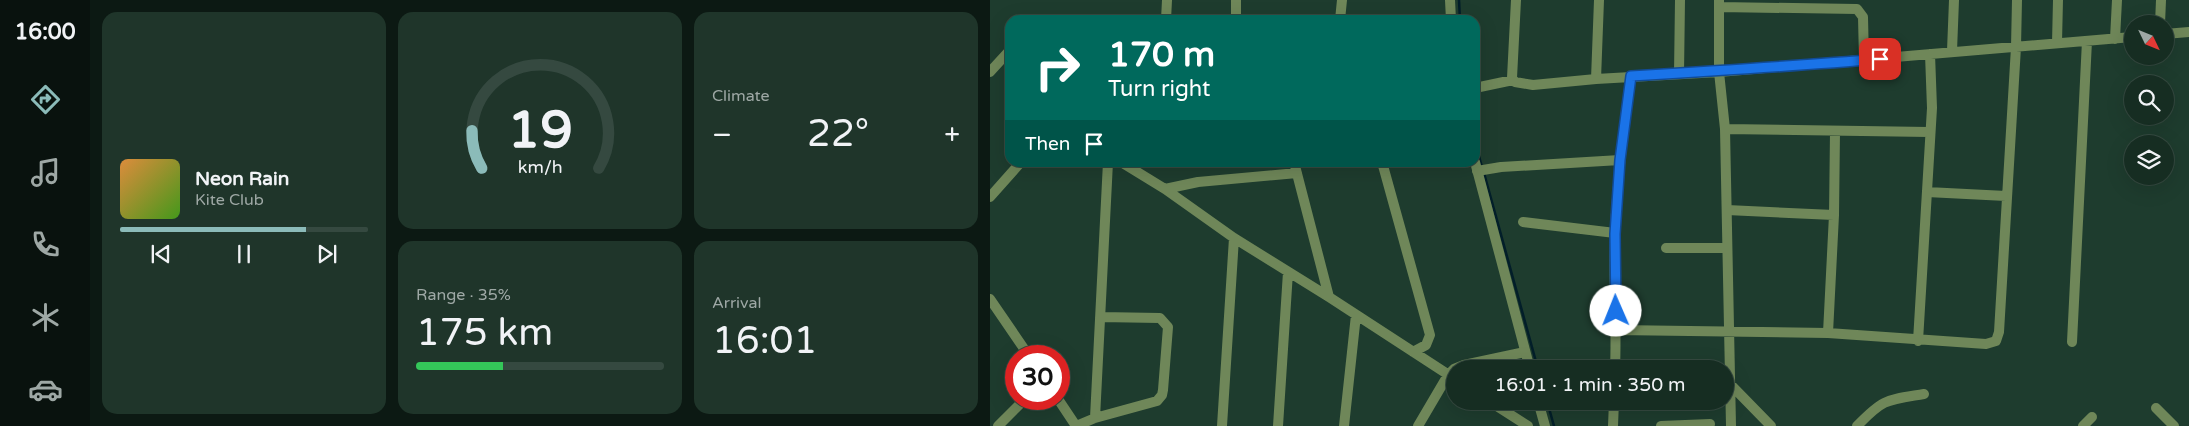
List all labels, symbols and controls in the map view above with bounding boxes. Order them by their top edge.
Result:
north arrow [2124,15,2174,65]
map controls [2124,15,2174,185]
text: 16:00 [15,19,75,45]
text: 170 m [1108,34,1215,76]
icon: right [1025,35,1090,100]
pin [1859,38,1901,80]
icon: arrive [1866,45,1894,73]
button: search [2124,75,2174,125]
text: Turn right [1108,76,1210,102]
icon: directions [28,82,63,117]
text: Climate [712,86,770,106]
text: 19 [507,99,573,162]
text: 22° [807,111,869,157]
text: − [712,118,732,152]
text: + [944,118,960,152]
icon: arrive [1080,130,1108,158]
text: Then [1025,133,1070,155]
button: layers [2124,135,2174,185]
icon: music [28,155,63,190]
text: km/h [518,157,562,178]
text: Neon Rain [195,168,289,190]
text: Kite Club [195,190,264,210]
icon: phone [28,227,63,262]
icon: previous [147,240,175,268]
icon: pause [230,240,258,268]
icon: next [313,240,341,268]
position arrow [1589,284,1641,336]
text: Range · 35% [416,285,511,305]
text: Arrival [712,293,761,313]
icon: climate [28,300,63,335]
text: 175 km [416,310,553,356]
text: 16:01 [712,318,817,364]
speed limit sign: 30 [1005,345,1070,410]
icon: car [28,372,63,407]
text: 16:01 · 1 min · 350 m [1494,374,1686,396]

